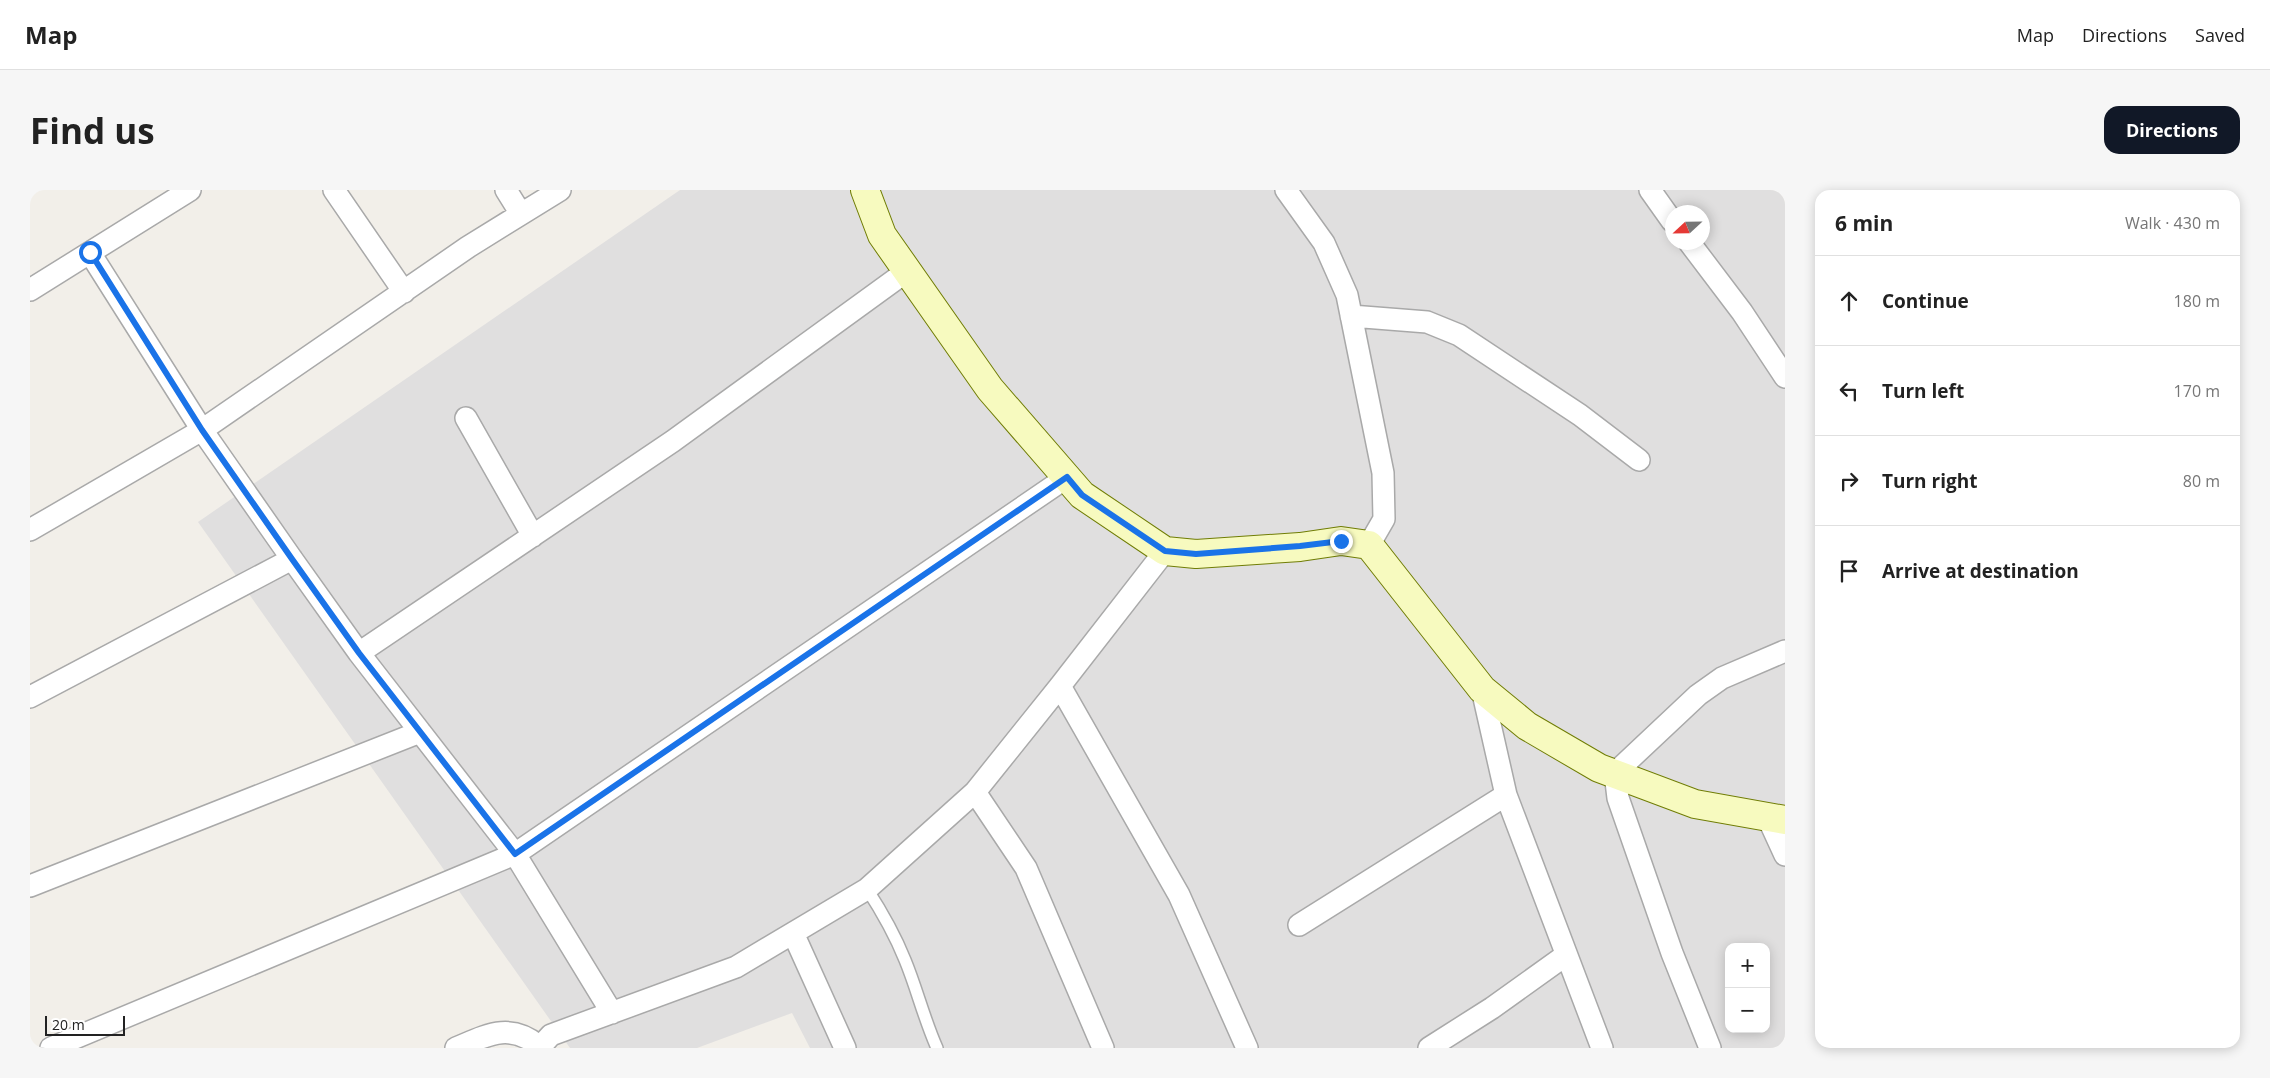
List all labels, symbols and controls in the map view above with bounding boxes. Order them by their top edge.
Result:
text: Map [25,18,77,51]
text: Map [2017,23,2054,47]
text: Directions [2082,23,2167,47]
text: Saved [2195,23,2245,47]
button: Directions [2104,106,2240,154]
text: Find us [30,107,155,154]
north arrow [1665,205,1710,250]
text: 6 min [1835,209,1893,237]
text: Walk · 430 m [2125,212,2220,234]
route start [79,241,102,264]
icon: ahead [1835,287,1863,315]
text: Continue [1882,288,1969,314]
text: 180 m [2174,290,2220,312]
icon: left [1835,377,1863,405]
text: Turn left [1882,378,1964,404]
text: 170 m [2174,380,2220,402]
icon: right [1835,467,1863,495]
text: Turn right [1882,468,1977,494]
text: 80 m [2183,470,2220,492]
route end [1330,530,1353,553]
icon: arrive [1835,557,1863,585]
text: Arrive at destination [1882,558,2079,584]
map controls [1725,943,1770,1033]
button: + [1725,943,1770,988]
button: − [1725,988,1770,1033]
scale bar [45,1013,125,1036]
text: 20 m [52,1015,85,1034]

